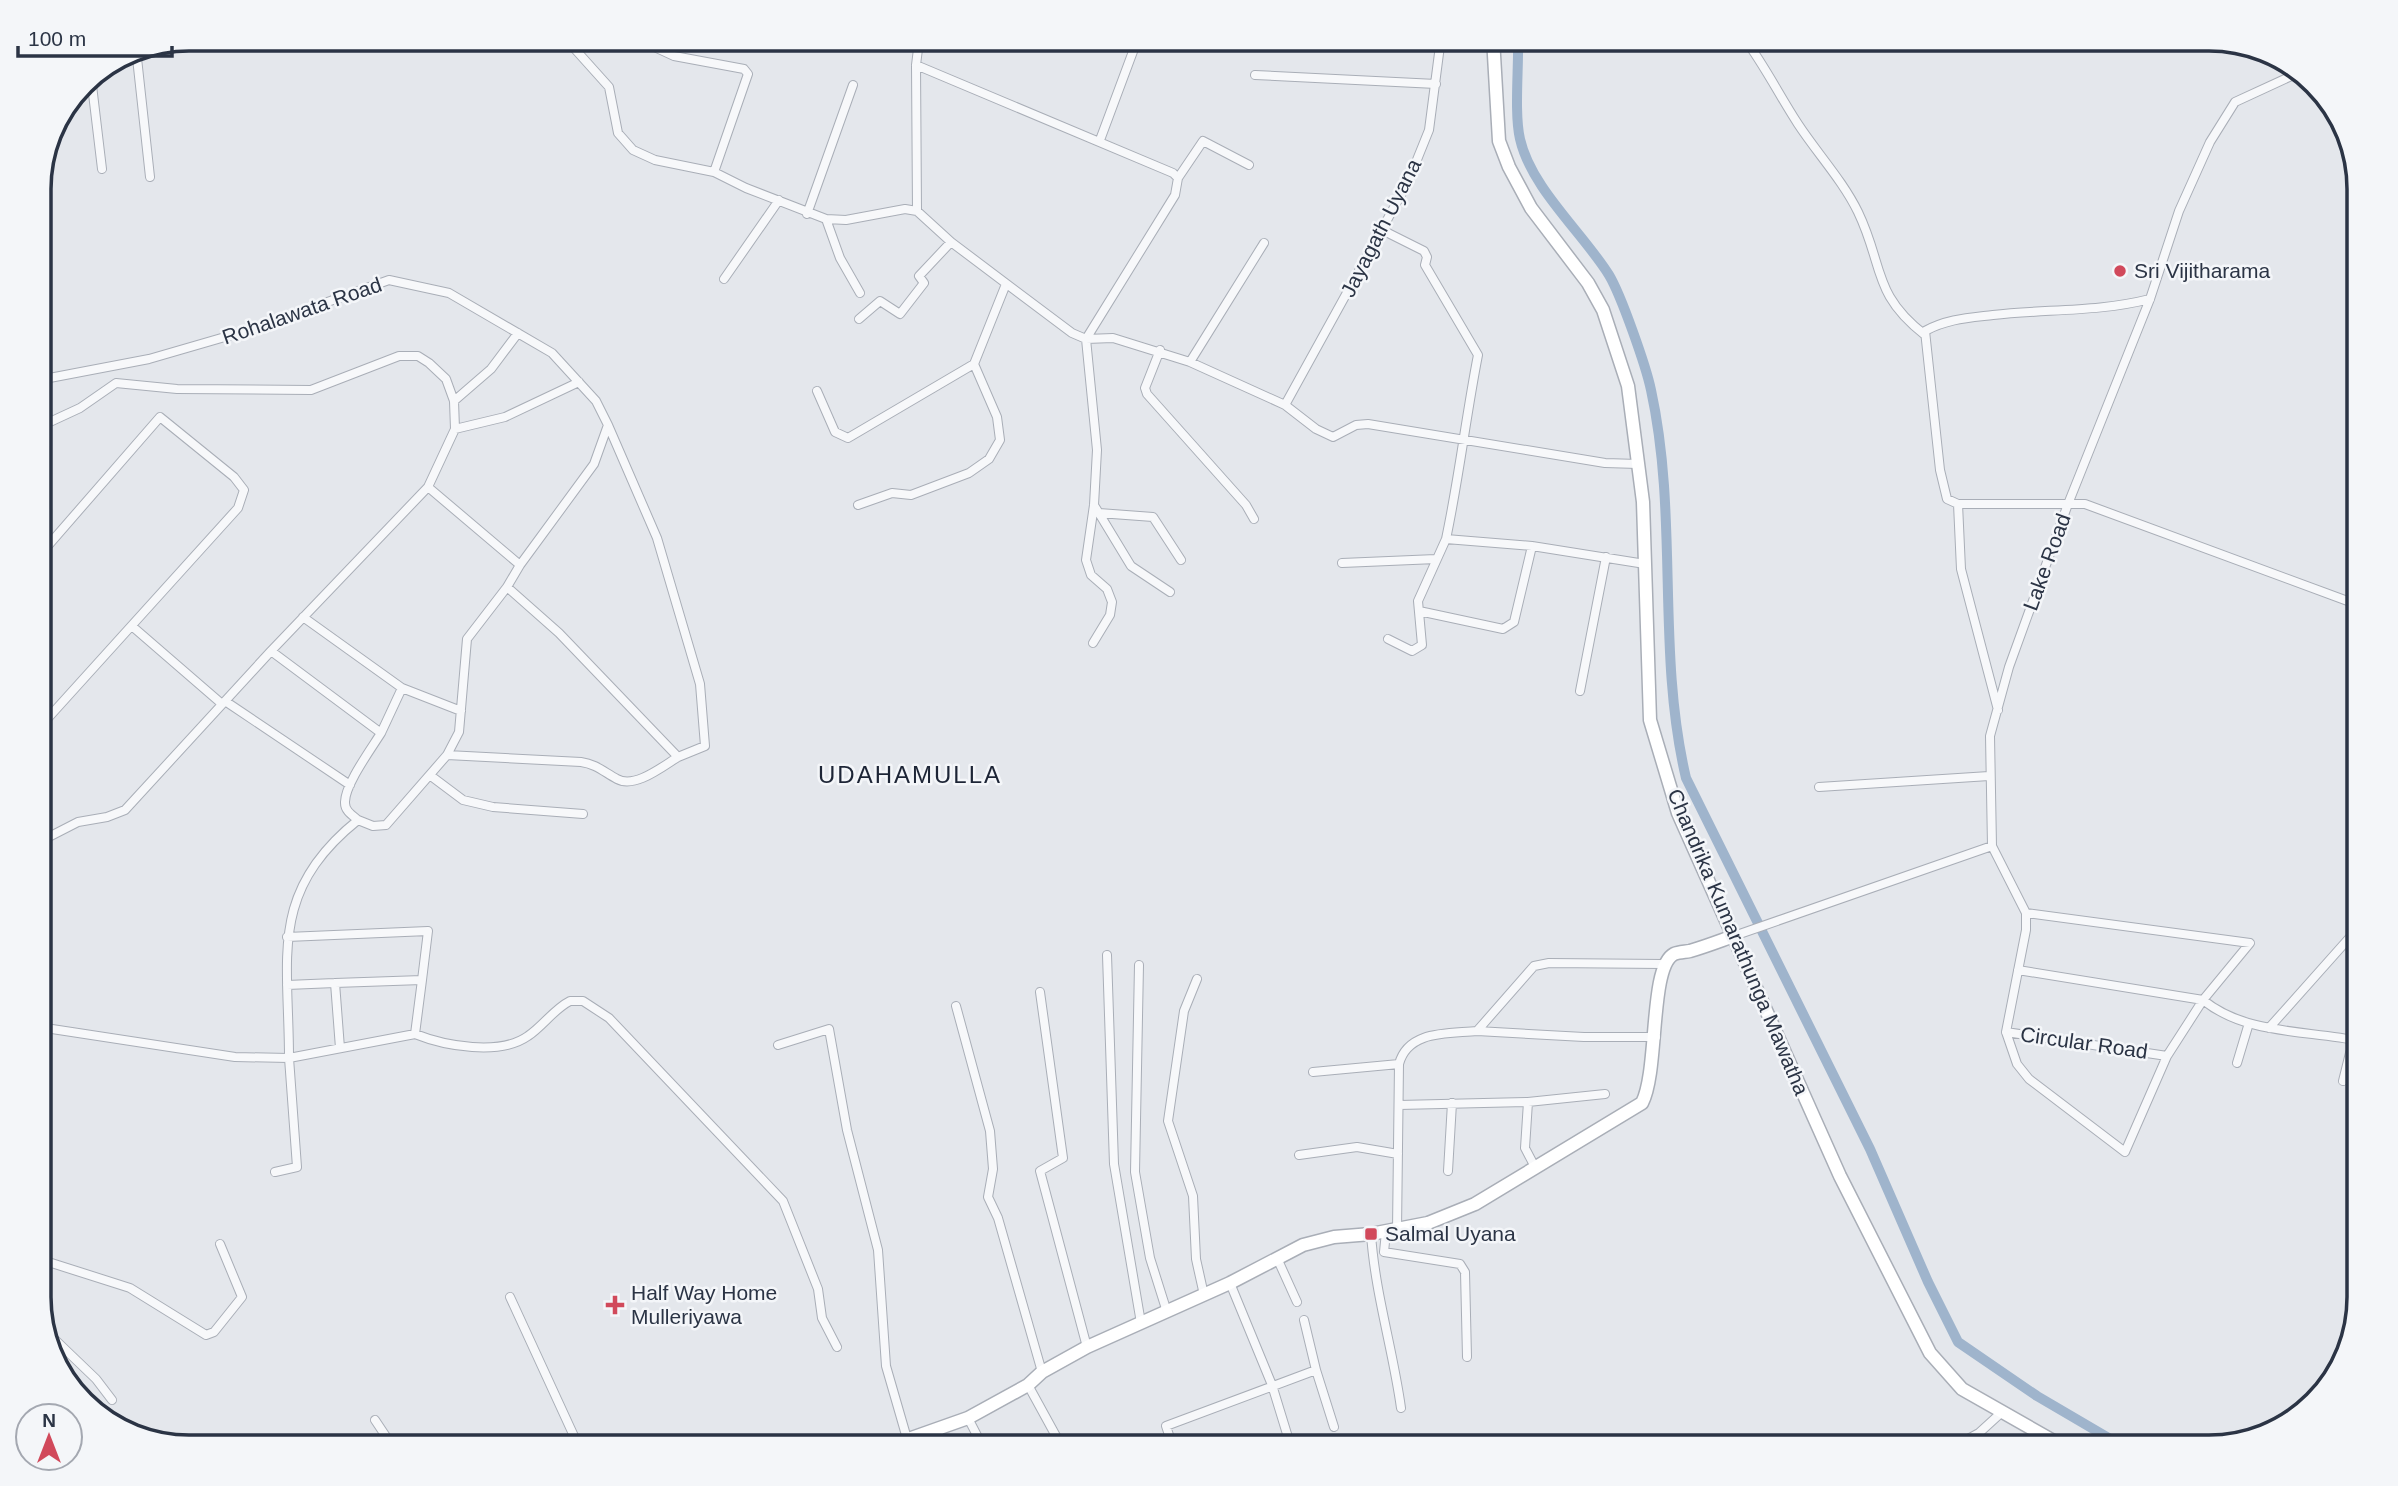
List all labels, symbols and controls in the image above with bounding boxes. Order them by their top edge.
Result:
scale bar [18,14,172,58]
text: 100 m [28,27,86,50]
street label: Jayagath Uyana [1336,155,1425,301]
place label: Sri Vijitharama [2134,259,2270,282]
marker: Sri Vijitharama [2112,263,2128,279]
street label: Rohalawata Road [219,272,385,349]
street label: Lake Road [2018,510,2075,613]
district label: UDAHAMULLA [818,761,1002,788]
street label: Chandrika Kumarathunga Mawatha [1663,785,1814,1099]
street label: Circular Road [2019,1022,2149,1063]
place label: Salmal Uyana [1385,1222,1516,1245]
marker: Salmal Uyana [1363,1226,1379,1242]
place label: Half Way Home Mulleriyawa [631,1281,777,1328]
marker: Half Way Home Mulleriyawa [605,1295,625,1315]
north arrow [14,1402,84,1472]
text: N [42,1410,56,1431]

